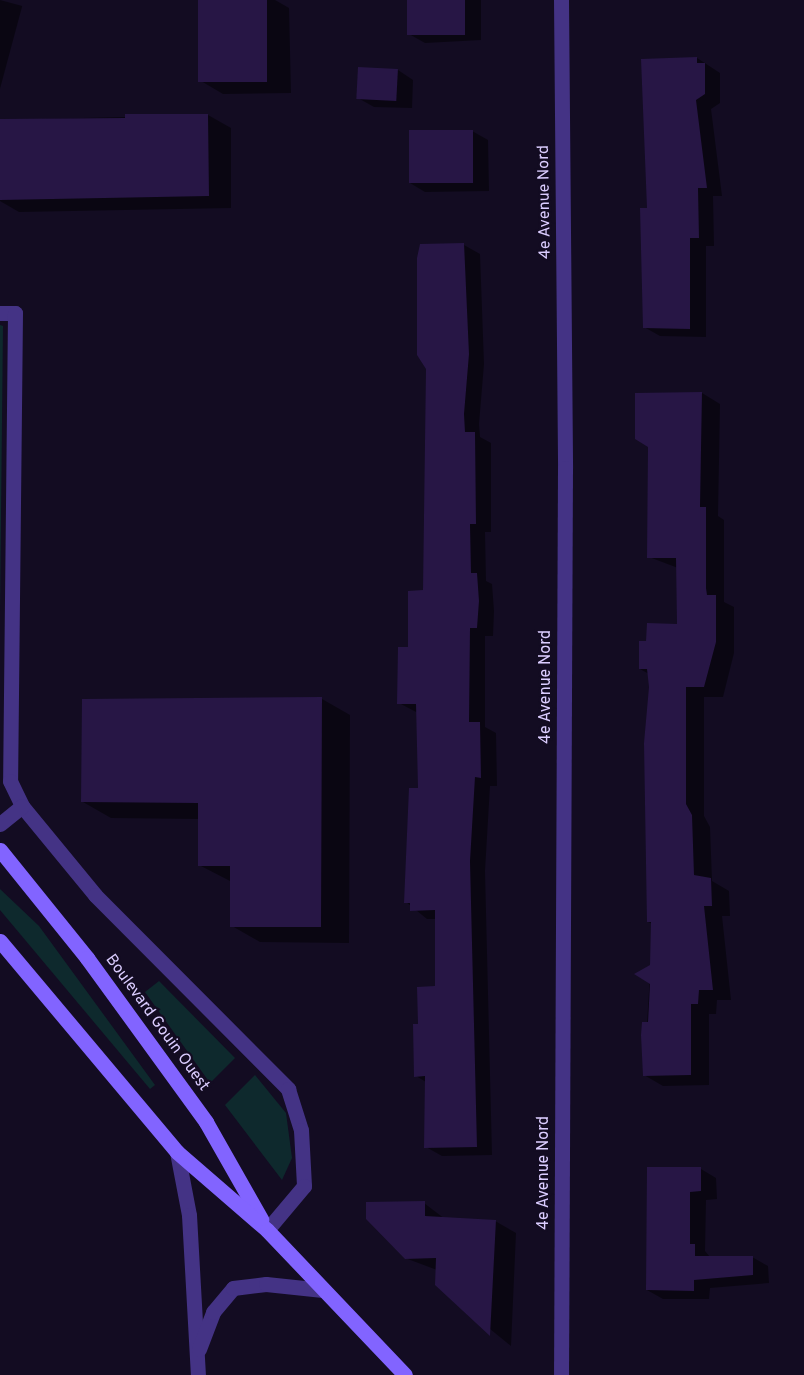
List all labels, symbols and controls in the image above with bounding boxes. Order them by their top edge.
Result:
street label: 4e Avenue Nord [534,145,556,259]
street label: 4e Avenue Nord [536,630,556,744]
street label: Boulevard Gouin Ouest [101,951,213,1095]
street label: 4e Avenue Nord [534,1116,554,1230]

